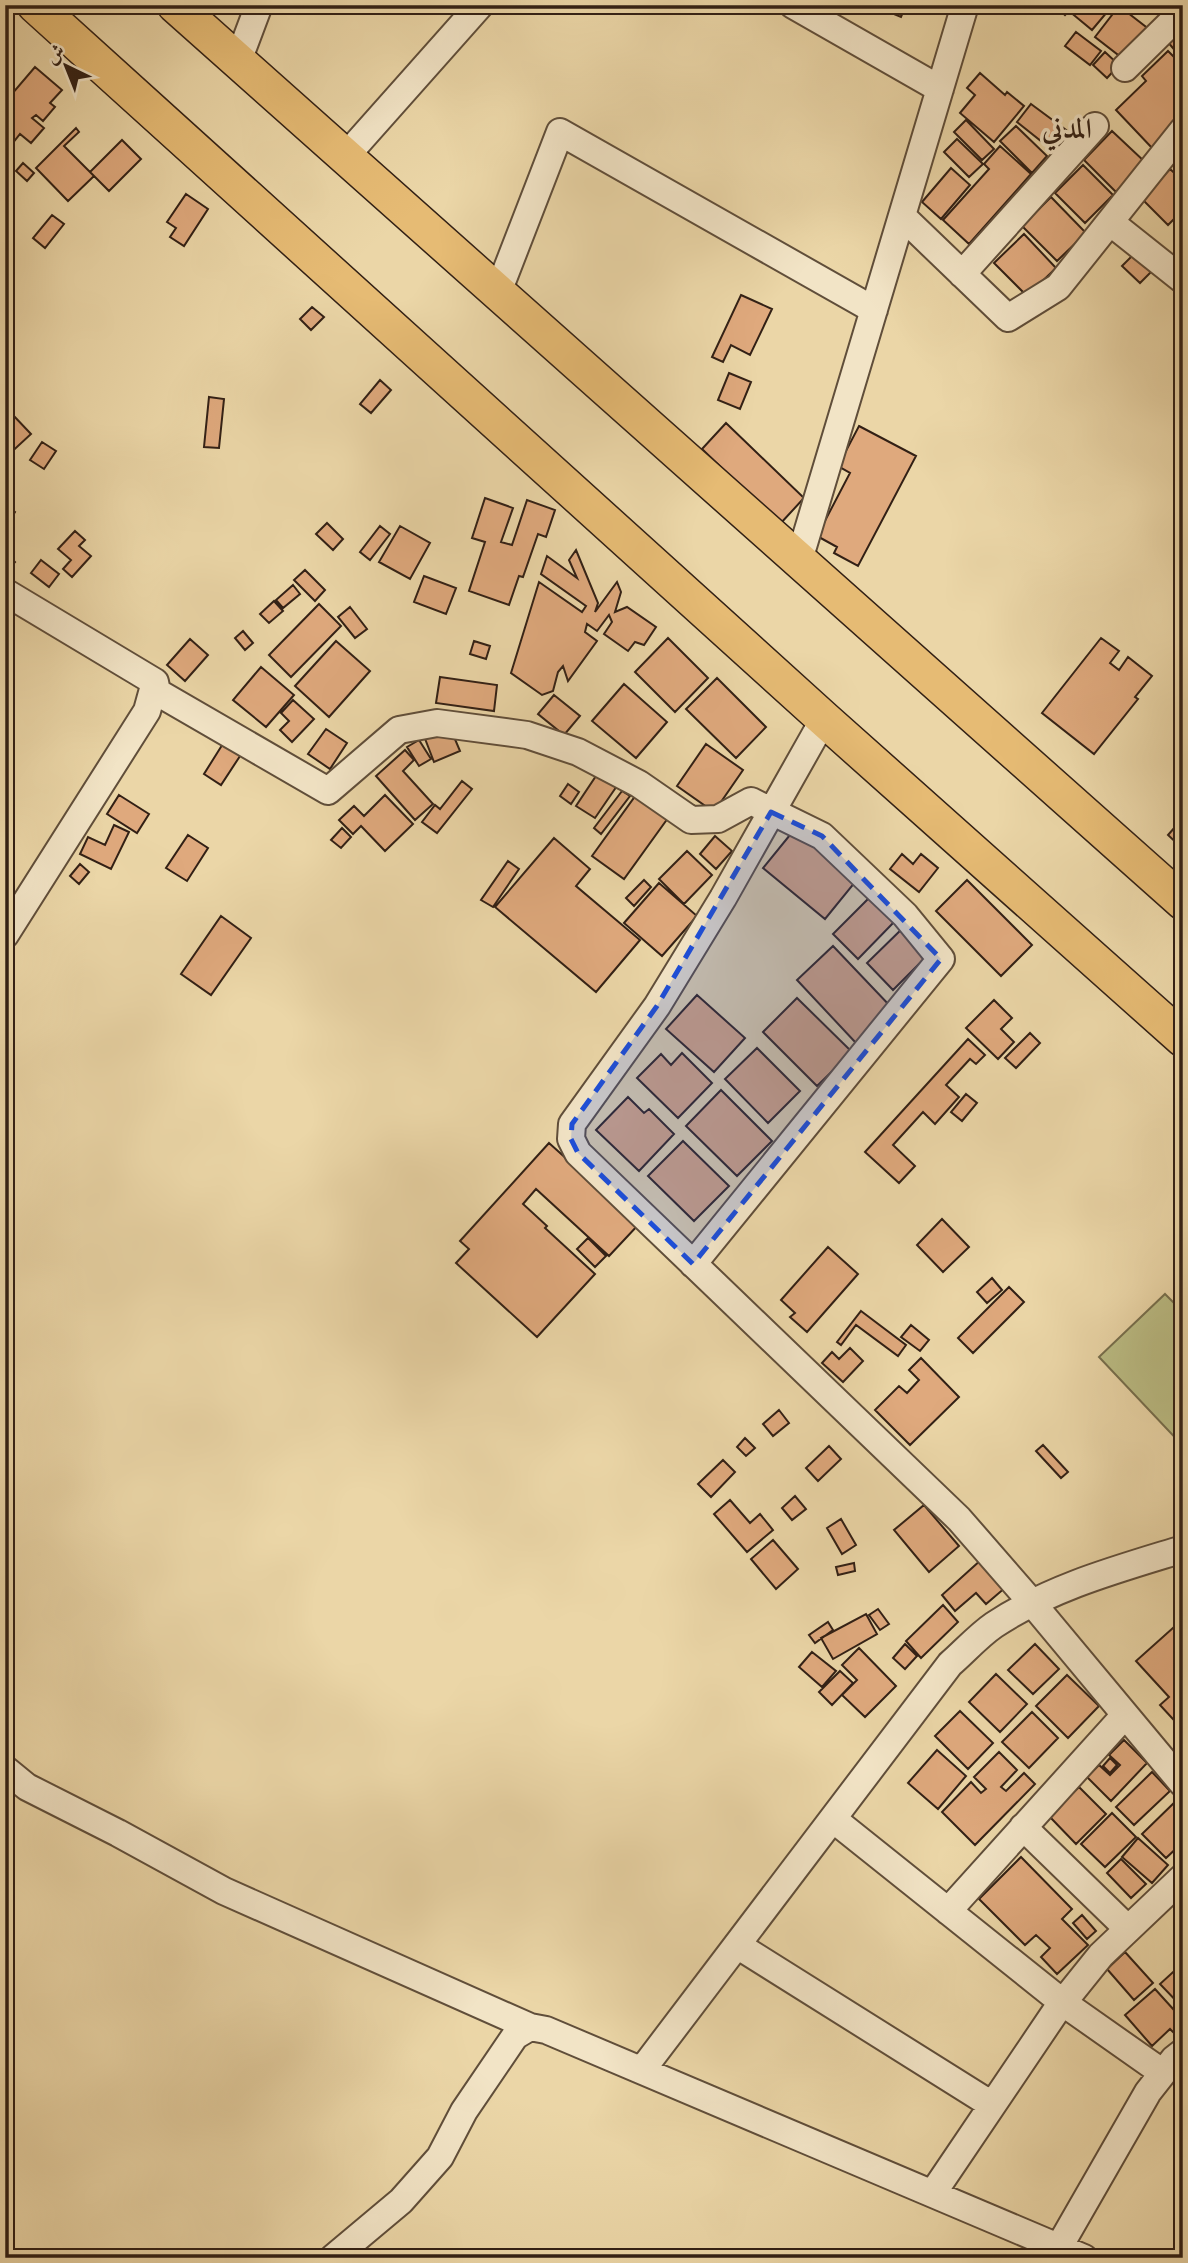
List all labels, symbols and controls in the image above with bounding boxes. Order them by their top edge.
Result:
north arrow [32,32,102,102]
text: ش [40,39,72,72]
district label: المدني [1041,111,1092,151]

